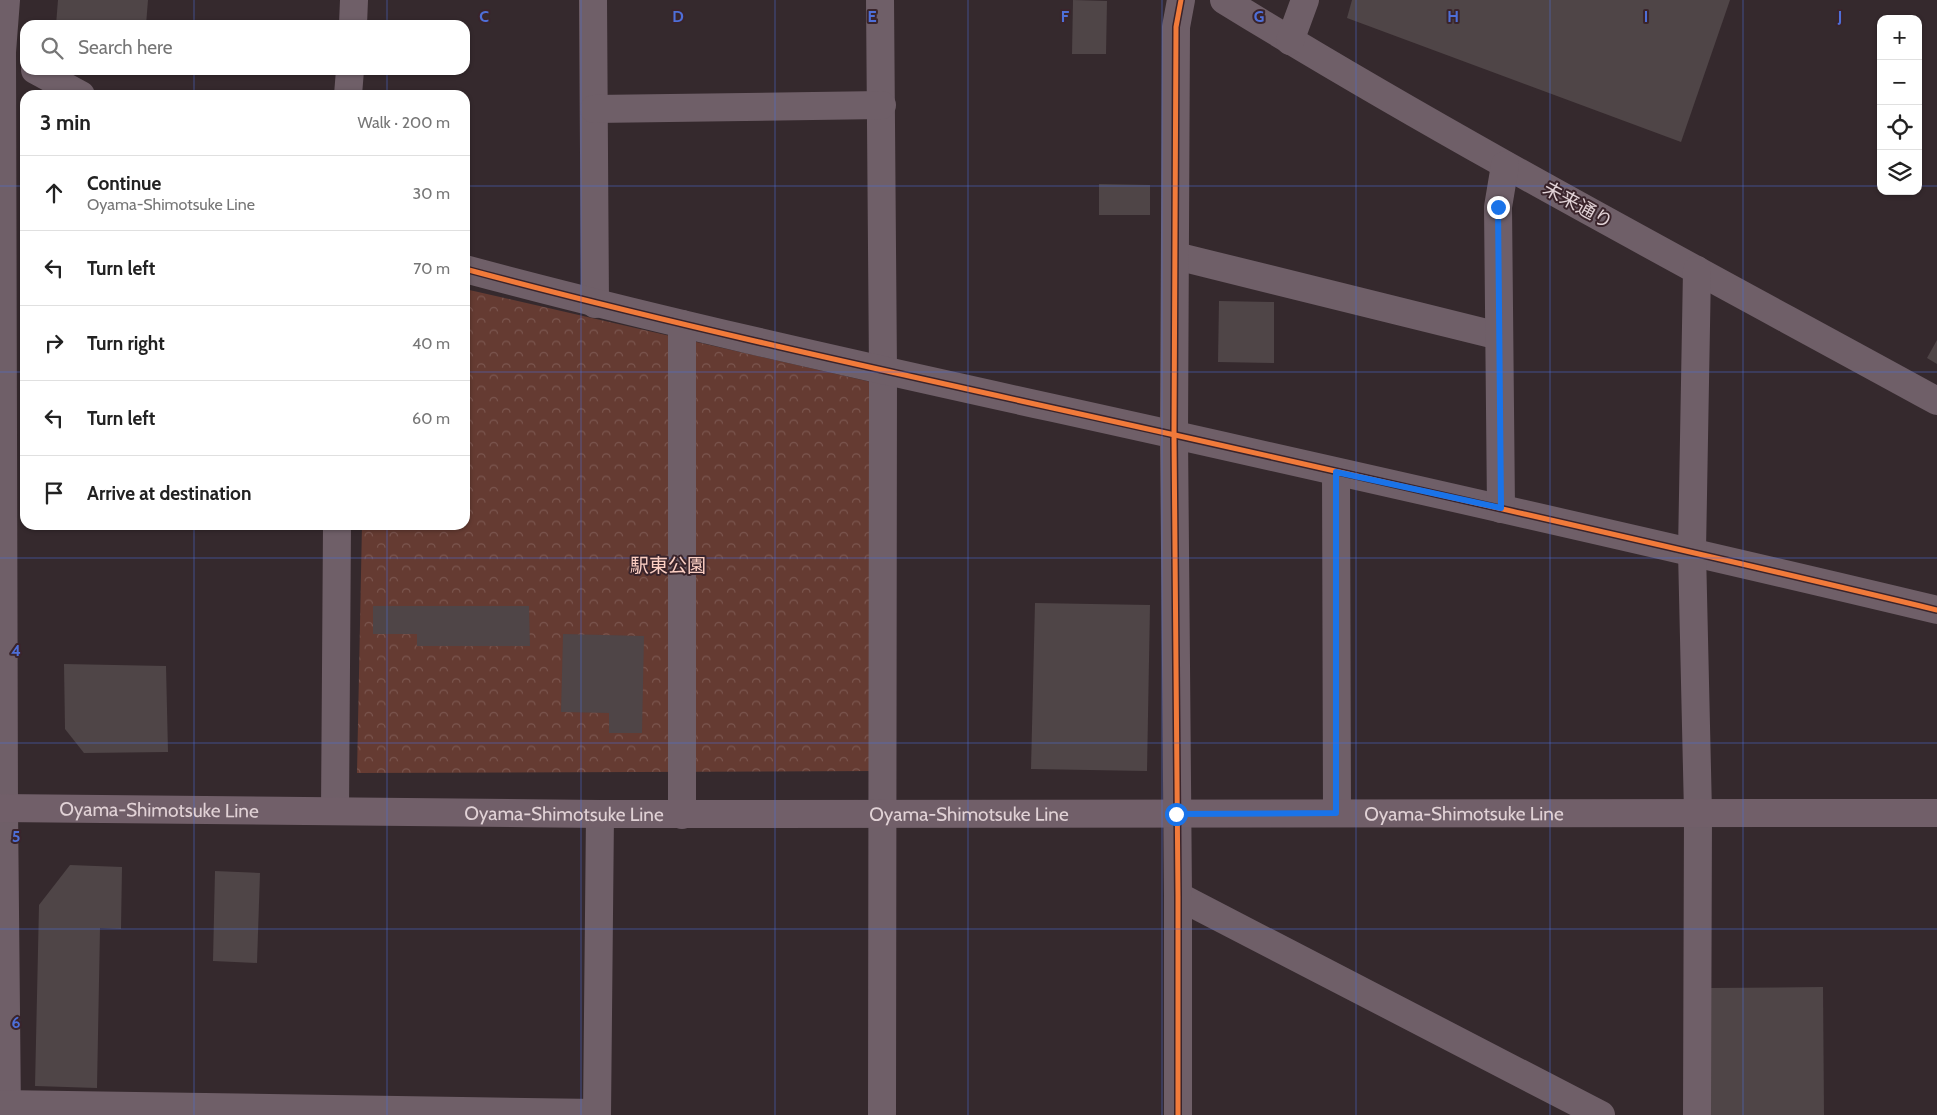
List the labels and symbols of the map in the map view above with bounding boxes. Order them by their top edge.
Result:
text: C [479,7,489,26]
text: D [672,7,684,26]
text: E [867,7,877,26]
text: F [1061,7,1070,26]
text: G [1254,7,1264,26]
text: H [1447,7,1459,26]
text: I [1644,7,1648,26]
text: J [1837,7,1842,26]
street label: 未来通り [1539,177,1617,233]
route end [1487,196,1510,219]
park label: 駅東公園 [630,554,706,577]
text: 4 [11,641,21,660]
street label: Oyama-Shimotsuke Line [59,797,259,822]
street label: Oyama-Shimotsuke Line [464,801,664,826]
street label: Oyama-Shimotsuke Line [869,802,1069,825]
street label: Oyama-Shimotsuke Line [1364,802,1564,825]
route start [1165,803,1188,826]
text: 5 [12,827,20,846]
text: 6 [12,1013,21,1032]

